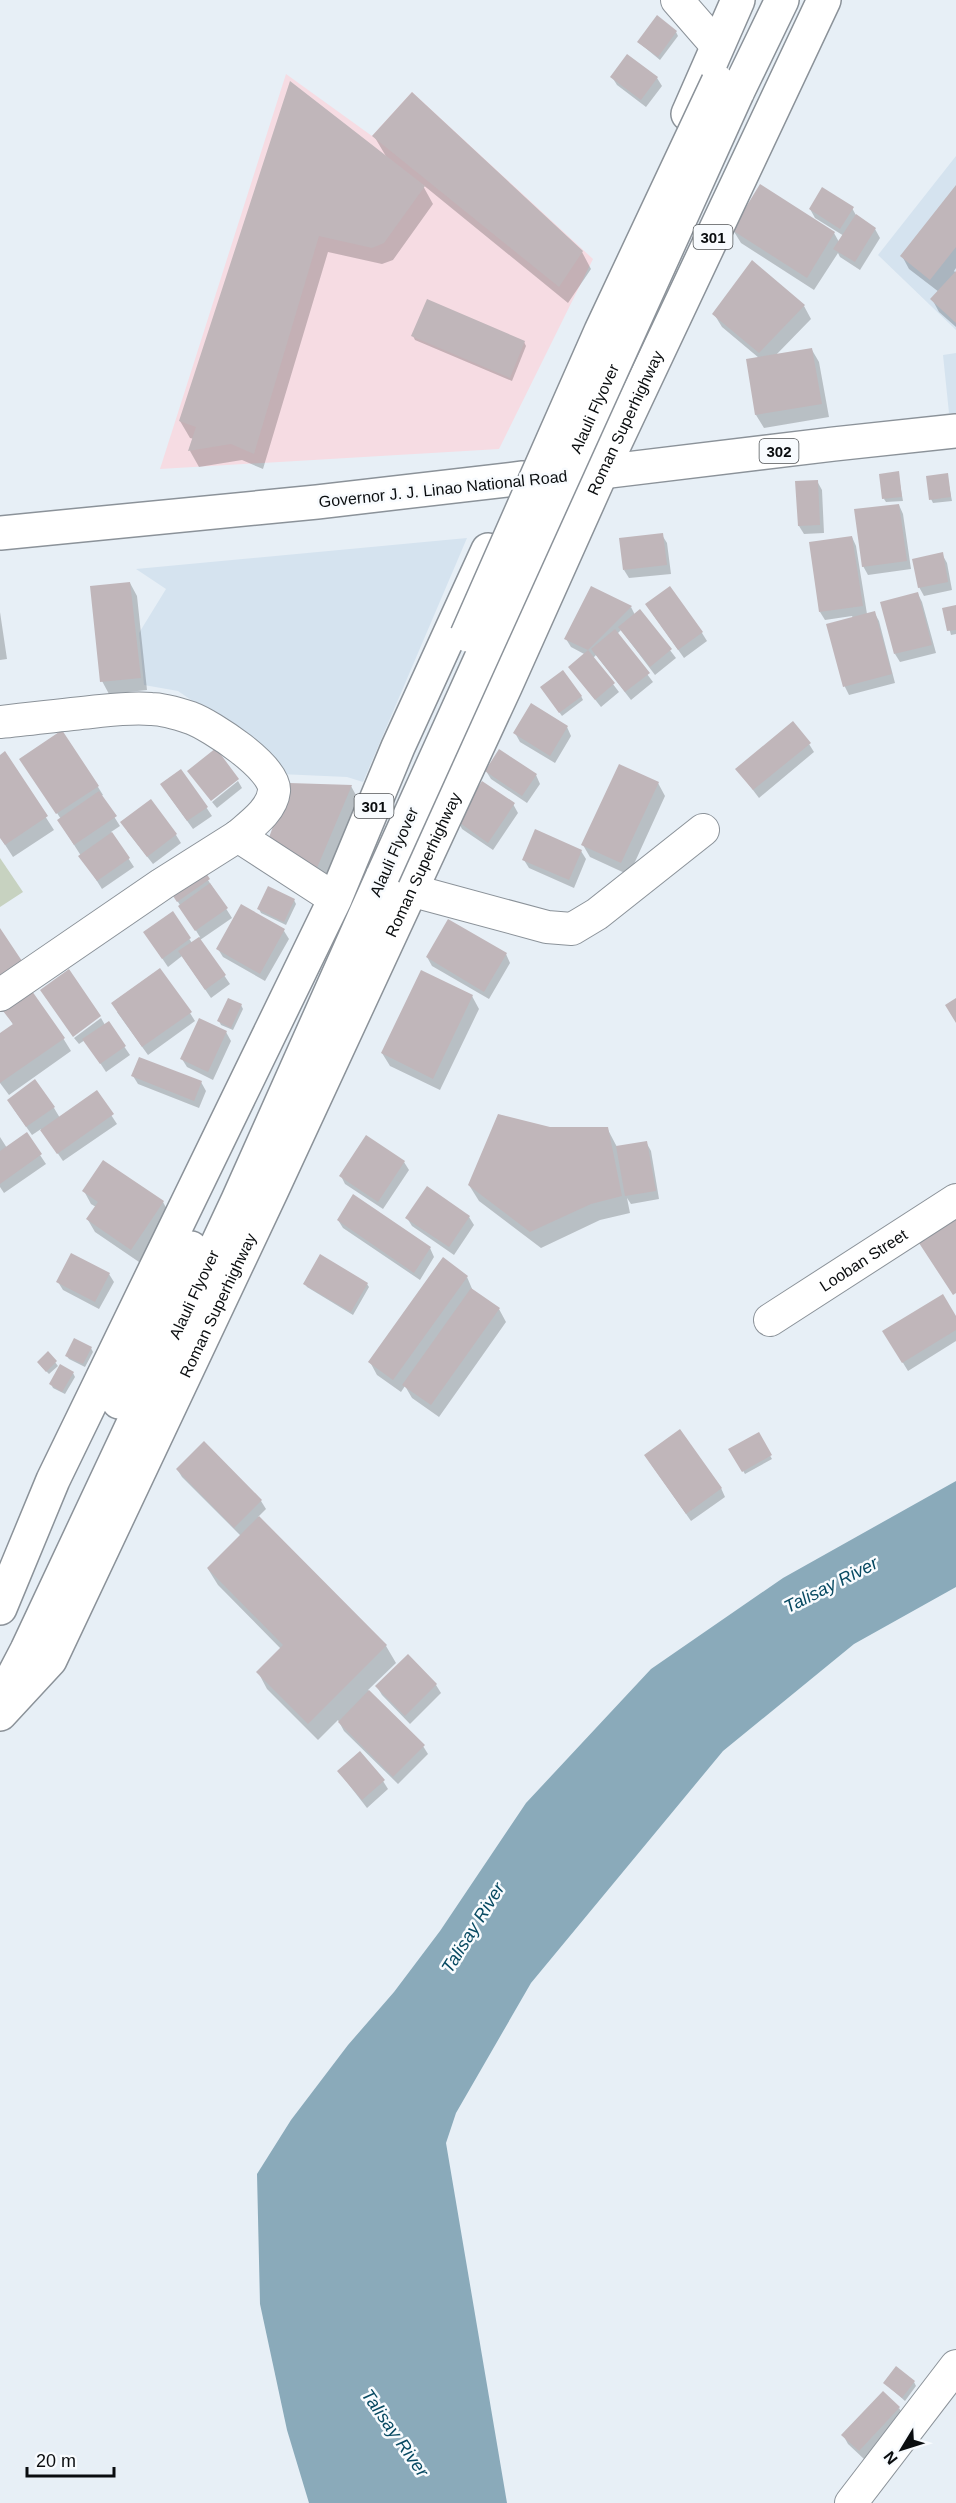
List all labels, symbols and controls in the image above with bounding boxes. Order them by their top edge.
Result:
road number: 301 [694,225,732,249]
street label: Roman Superhighway [584,348,666,498]
street label: Alauli Flyover [567,361,622,456]
road number: 302 [760,439,798,463]
street label: Governor J. J. Linao National Road [318,467,568,511]
street label: Roman Superhighway [382,790,464,940]
road number: 301 [354,794,394,818]
street label: Alauli Flyover [367,804,422,899]
street label: Looban Street [816,1225,911,1294]
street label: Roman Superhighway [176,1230,259,1380]
street label: Alauli Flyover [166,1247,222,1341]
water label: Talisay River [781,1552,882,1617]
water label: Talisay River [437,1878,509,1977]
water label: Talisay River [357,2385,433,2481]
north arrow [872,2419,932,2479]
scale bar [27,2440,114,2478]
text: N [880,2448,901,2468]
text: 20 m [36,2451,76,2471]

